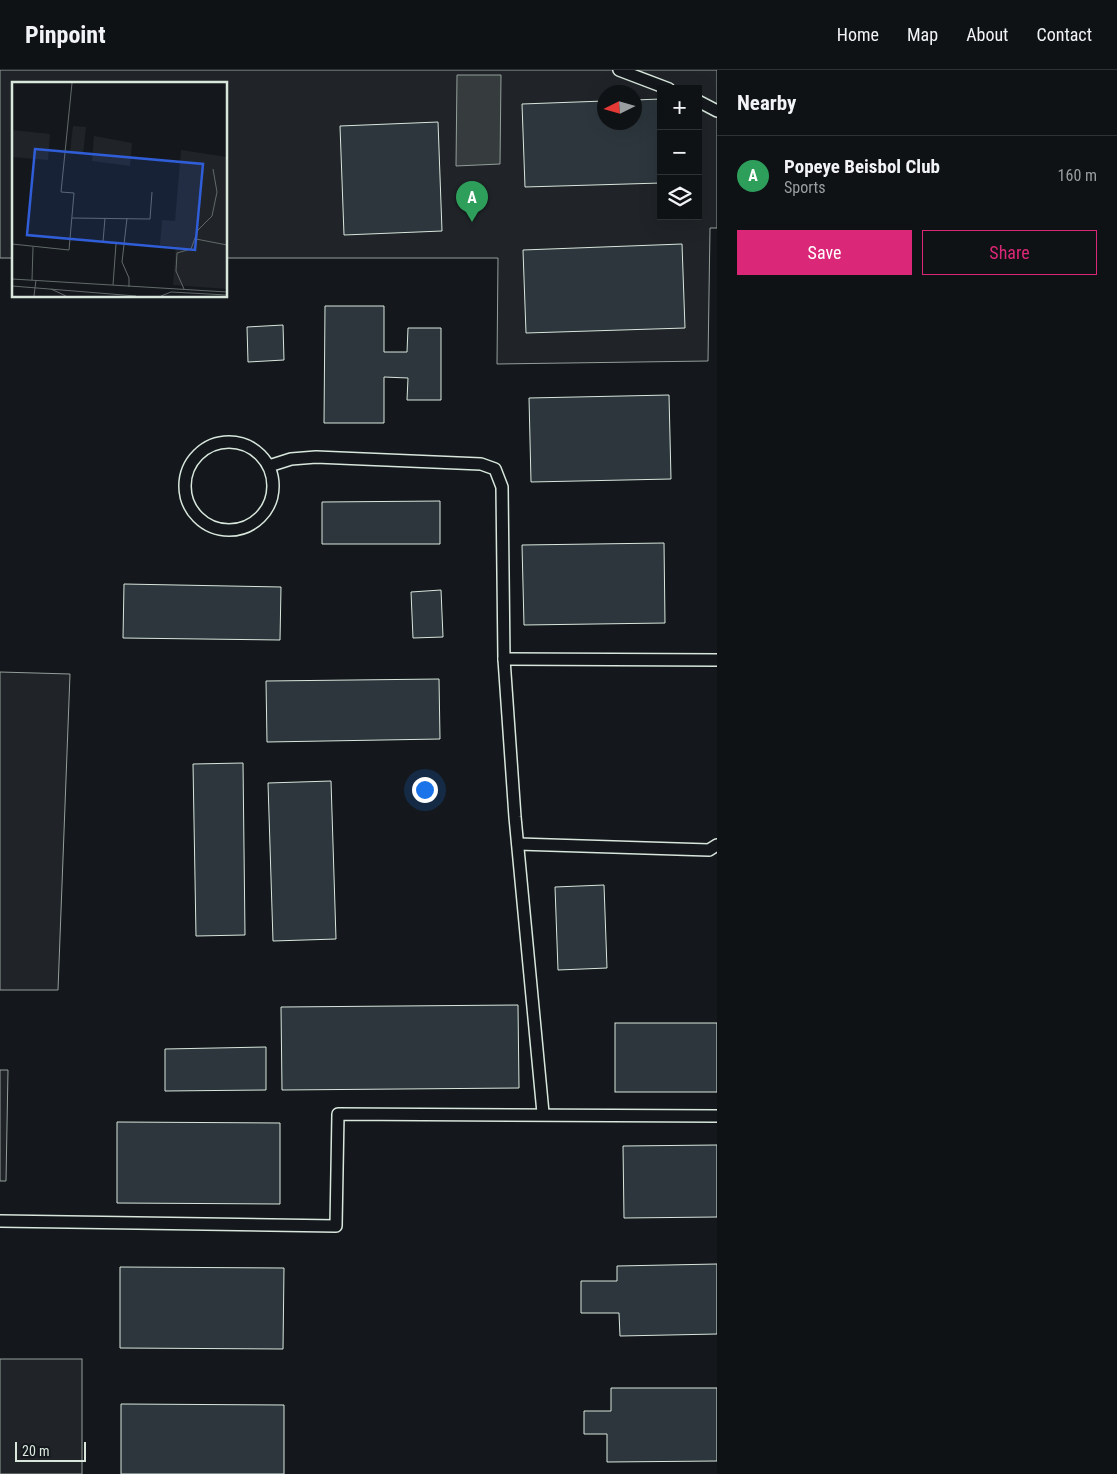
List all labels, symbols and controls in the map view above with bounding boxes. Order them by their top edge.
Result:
text: Pinpoint [25,21,106,49]
text: Home [837,24,879,45]
text: Map [907,24,938,45]
text: About [966,24,1008,45]
text: Contact [1036,24,1092,45]
inset map [12,82,228,298]
north arrow [597,85,642,130]
map controls [657,85,702,220]
button: + [657,85,702,130]
text: Nearby [737,91,796,115]
button: − [657,130,702,175]
text: Popeye Beisbol Club [784,155,940,178]
text: A [748,166,758,185]
text: 160 m [1058,166,1097,185]
button: layers [657,175,702,220]
text: Sports [784,178,826,197]
pin: A [456,181,488,222]
button: Save [737,230,912,275]
button: Share [922,230,1097,275]
your location [412,777,438,803]
scale bar [15,1439,86,1462]
text: 20 m [22,1443,50,1459]

